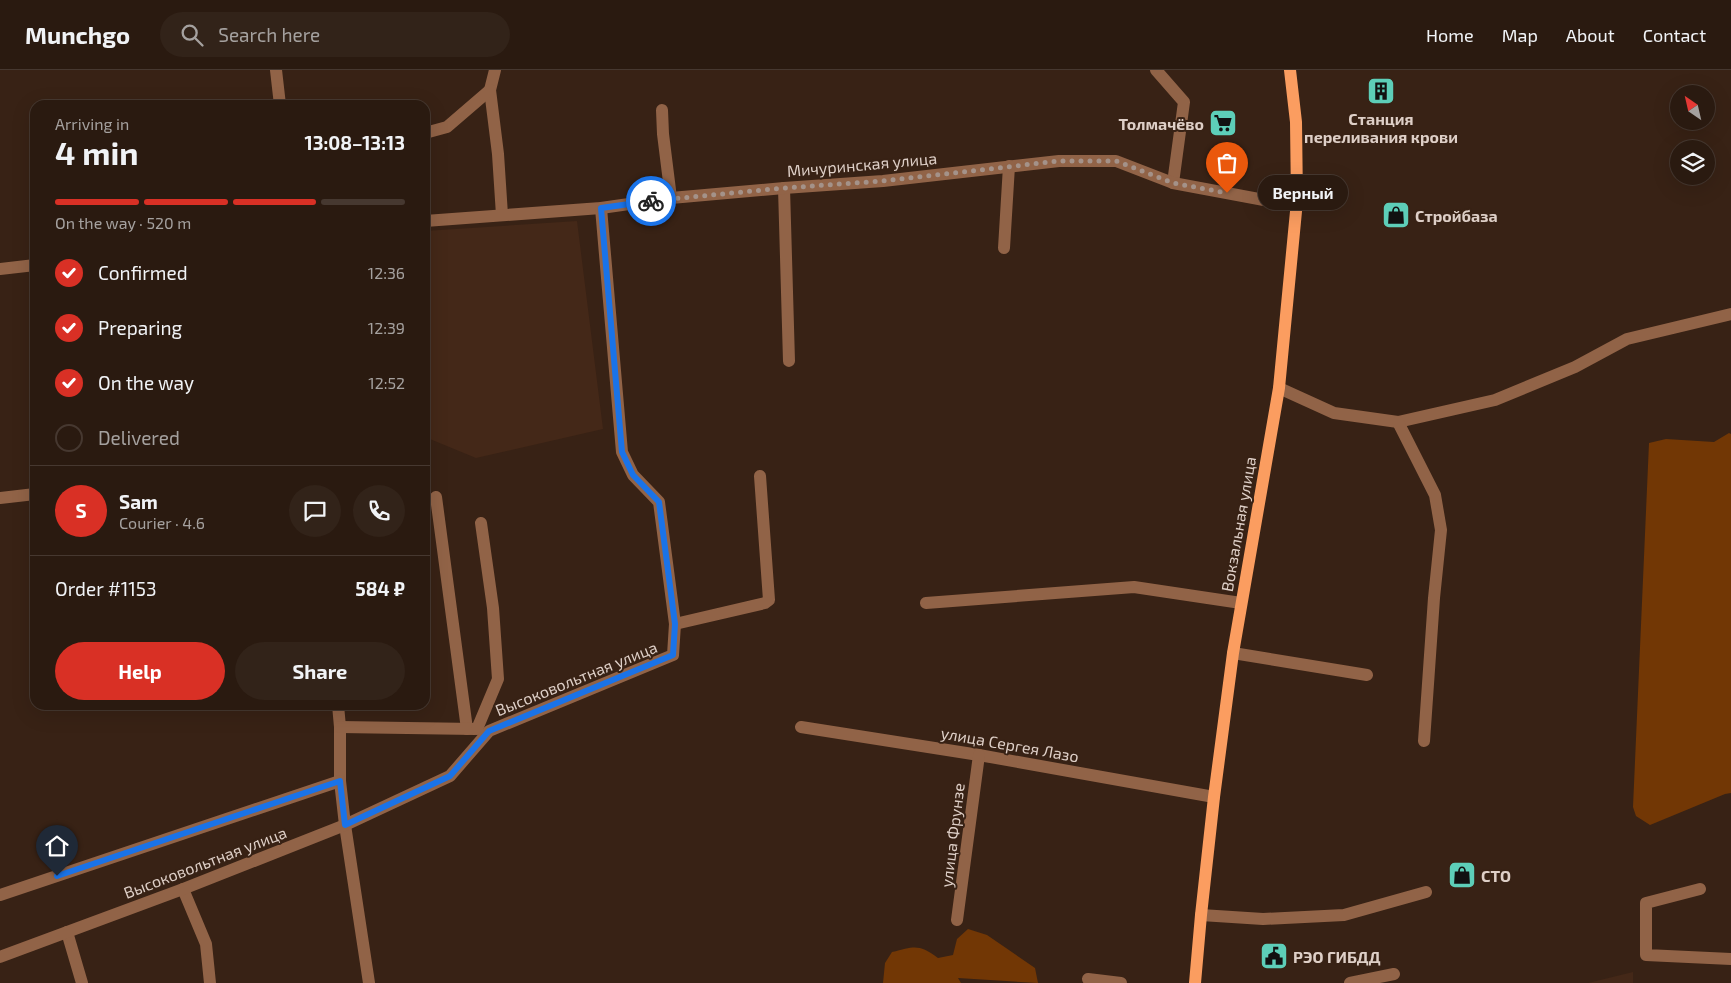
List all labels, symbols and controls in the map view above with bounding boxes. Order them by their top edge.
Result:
search box [160,12,510,57]
text: Munchgo [25,20,130,49]
icon: search [178,21,206,49]
text: Search here [218,23,320,46]
text: Home [1426,24,1474,46]
text: Map [1502,24,1538,46]
text: About [1566,24,1615,46]
text: Contact [1643,24,1706,46]
building icon: Станция переливания крови [1366,76,1396,106]
north arrow [1670,85,1715,130]
map controls [1670,85,1715,185]
supermarket icon: Толмачёво [1208,108,1238,138]
place label: Станция переливания крови [1304,109,1458,146]
text: Arriving in [55,114,129,133]
place label: Толмачёво [1119,114,1204,133]
text: 13:08–13:13 [304,131,405,154]
text: 4 min [55,133,139,171]
button: layers [1670,140,1715,185]
pin [1206,142,1248,193]
street label: Мичуринская улица [786,148,938,181]
icon: bag [1213,149,1241,177]
courier [626,176,676,226]
callout: Верный [1257,176,1347,210]
text: Верный [1273,183,1333,202]
icon: bike [637,187,665,215]
shop icon: Стройбаза [1381,200,1411,230]
place label: Стройбаза [1415,206,1498,225]
text: On the way · 520 m [55,213,191,232]
icon: check [55,259,83,287]
text: Confirmed [98,261,188,284]
text: 12:36 [368,263,405,282]
icon: check [55,314,83,342]
text: Preparing [98,316,182,339]
text: 12:39 [368,318,405,337]
icon: check [55,369,83,397]
text: On the way [98,371,194,394]
text: 12:52 [368,373,405,392]
text: Delivered [98,426,180,449]
street label: Вокзальная улица [1217,455,1260,593]
button: chat [289,485,341,537]
button: phone [353,485,405,537]
text: Sam [119,490,158,513]
text: S [75,499,87,522]
text: Courier · 4.6 [119,513,205,532]
text: Order #1153 [55,577,157,600]
text: 584 ₽ [355,577,405,600]
street label: Высоковольтная улица [492,637,660,720]
button: Help [55,642,225,700]
button: Share [235,642,405,700]
street label: улица Сергея Лазо [939,723,1080,766]
street label: улица Фрунзе [936,782,969,888]
street label: Высоковольтная улица [121,822,290,903]
pin [36,825,78,876]
icon: home [43,832,71,860]
shop icon: СТО [1447,860,1477,890]
place label: СТО [1481,866,1511,885]
public building icon: РЭО ГИБДД [1259,941,1289,971]
place label: РЭО ГИБДД [1293,947,1381,966]

